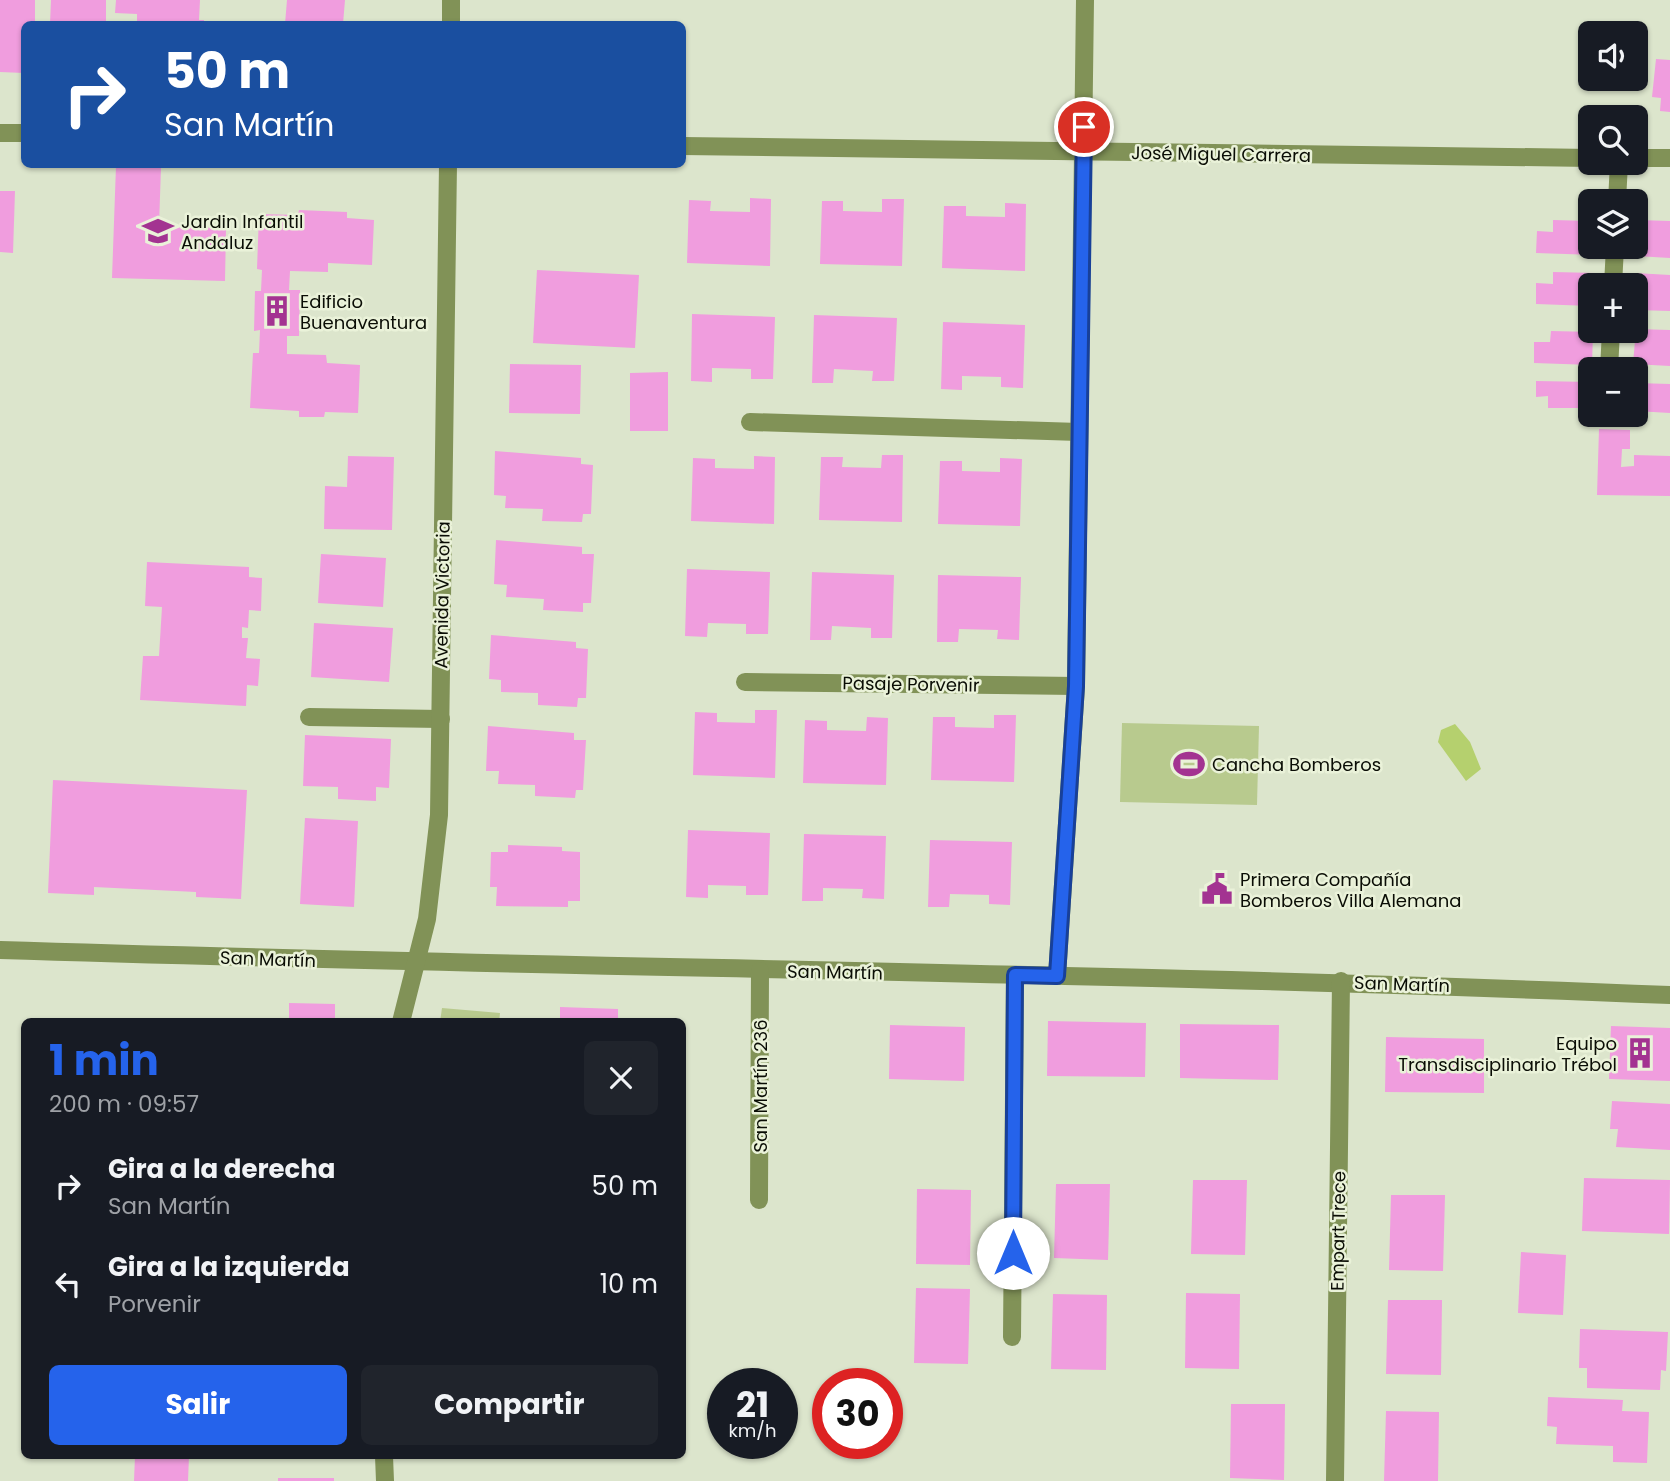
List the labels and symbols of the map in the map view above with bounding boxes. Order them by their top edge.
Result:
pin [1054,97,1114,157]
street label: José Miguel Carrera [1131,140,1311,168]
place label: Jardin Infantil Andaluz [181,209,303,255]
school or university icon: Jardin Infantil Andaluz [141,214,175,248]
place label: Edificio Buenaventura [300,289,427,335]
building icon: Edificio Buenaventura [260,294,294,328]
street label: Avenida Victoria [428,521,456,669]
street label: Pasaje Porvenir [842,670,980,698]
sports icon: Cancha Bomberos [1172,747,1206,781]
place label: Cancha Bomberos [1212,752,1381,777]
place label: Primera Compañía Bomberos Villa Alemana [1240,867,1461,913]
public building icon: Primera Compañía Bomberos Villa Alemana [1200,872,1234,906]
street label: San Martín [220,945,316,973]
street label: San Martín [787,959,883,985]
street label: San Martín [1354,970,1450,998]
street label: San Martín 236 [748,1019,773,1153]
place label: Equipo Transdisciplinario Trébol [1398,1031,1617,1077]
building icon: Equipo Transdisciplinario Trébol [1623,1036,1657,1070]
street label: Empart Trece [1324,1171,1352,1291]
position arrow [976,1216,1050,1290]
speed limit sign: 30 [812,1368,903,1459]

